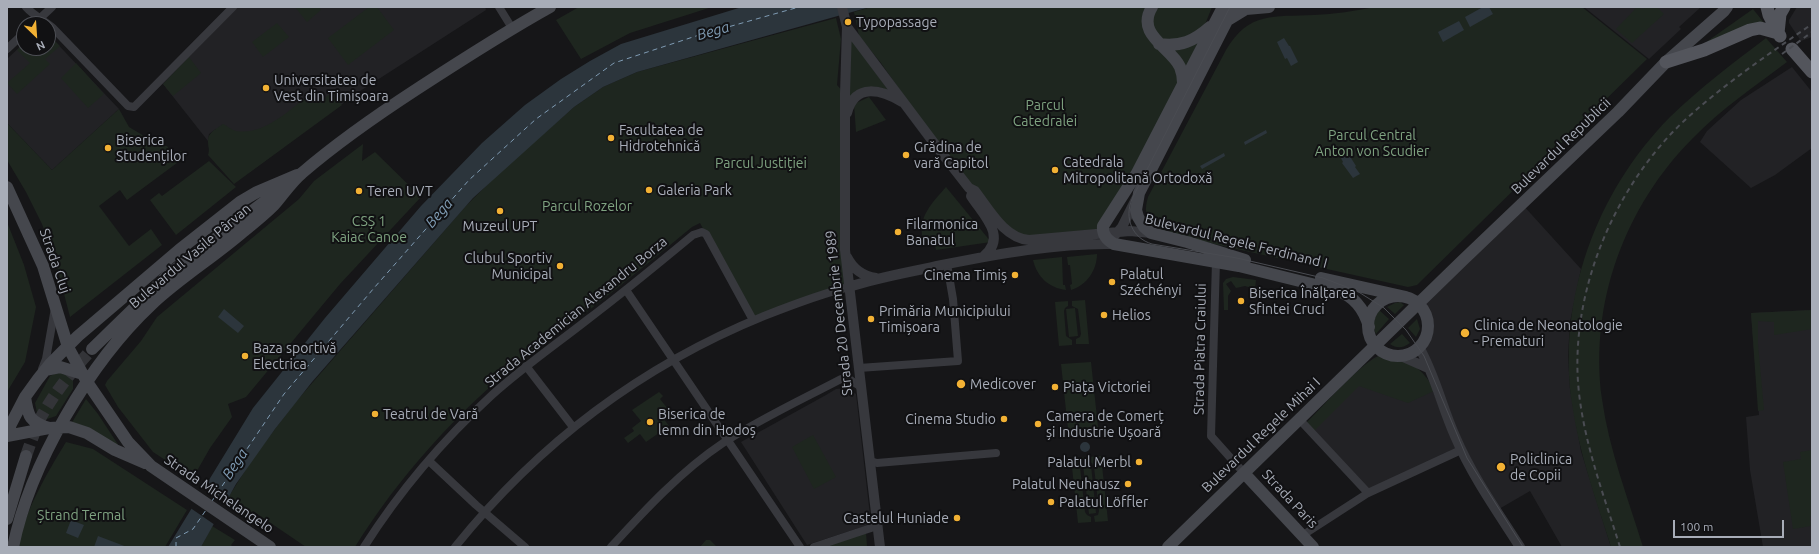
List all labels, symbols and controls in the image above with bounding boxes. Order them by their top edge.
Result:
place label: Typopassage [856,14,937,30]
north arrow [16,16,56,56]
marker: Typopassage [843,17,853,27]
water label: Bega [695,18,731,44]
text: N [34,39,47,53]
place label: Universitatea de Vest din Timișoara [274,72,389,104]
marker: Universitatea de Vest din Timișoara [261,83,271,93]
street label: Bulevardul Republicii [1508,94,1614,198]
park label: Parcul Catedralei [1013,97,1077,130]
place label: Facultatea de Hidrotehnică [619,122,703,154]
park label: Parcul Central Anton von Scudier [1315,127,1429,160]
place label: Biserica Studenților [116,132,187,164]
marker: Facultatea de Hidrotehnică [606,133,616,143]
place label: Grădina de vară Capitol [914,139,988,172]
marker: Biserica Studenților [103,143,113,153]
marker: Grădina de vară Capitol [901,150,911,160]
place label: Catedrala Mitropolitană Ortodoxă [1063,154,1212,186]
park label: Parcul Justiției [715,155,807,171]
marker: Catedrala Mitropolitană Ortodoxă [1050,165,1060,175]
place label: Galeria Park [657,182,732,198]
place label: Teren UVT [367,183,433,199]
marker: Galeria Park [644,185,654,195]
marker: Teren UVT [354,186,364,196]
water label: Bega [421,195,457,231]
park label: Parcul Rozelor [542,198,632,214]
street label: Bulevardul Vasile Pârvan [126,200,254,312]
marker: Muzeul UPT [495,206,505,216]
street label: Bulevardul Regele Ferdinand I [1143,210,1329,272]
park label: CSȘ 1 Kaiac Canoe [331,213,407,246]
place label: Filarmonica Banatul [906,216,978,248]
place label: Muzeul UPT [463,218,537,234]
street label: Strada Cluj [36,226,74,296]
marker: Filarmonica Banatul [893,227,903,237]
street label: Strada 20 Decembrie 1989 [822,229,856,397]
street label: Strada Academician Alexandru Borza [481,233,671,391]
place label: Clubul Sportiv Municipal [464,250,552,282]
marker: Clubul Sportiv Municipal [555,261,565,271]
place label: Palatul Széchényi [1120,266,1182,298]
place label: Cinema Timiș [924,267,1007,283]
marker: Cinema Timiș [1010,270,1020,280]
marker: Palatul Széchényi [1107,277,1117,287]
street label: Strada Piatra Craiului [1190,283,1210,415]
place label: Biserica Înălțarea Sfintei Cruci [1249,285,1356,318]
marker: Biserica Înălțarea Sfintei Cruci [1236,296,1246,306]
place label: Primăria Municipiului Timișoara [879,303,1011,336]
place label: Helios [1112,307,1151,323]
marker: Helios [1099,310,1109,320]
marker: Primăria Municipiului Timișoara [866,314,876,324]
place label: Clinica de Neonatologie - Prematuri [1474,317,1623,350]
marker: Clinica de Neonatologie - Prematuri [1459,327,1471,339]
place label: Baza sportivă Electrica [253,340,337,372]
marker: Baza sportivă Electrica [240,351,250,361]
street label: Bulevardul Regele Mihai I [1198,374,1324,496]
place label: Medicover [970,376,1036,392]
marker: Medicover [955,378,967,390]
place label: Piața Victoriei [1063,379,1151,395]
marker: Piața Victoriei [1050,382,1060,392]
place label: Teatrul de Vară [383,406,478,422]
place label: Biserica de lemn din Hodoș [658,406,756,438]
place label: Camera de Comerț și Industrie Ușoară [1046,408,1164,440]
marker: Teatrul de Vară [370,409,380,419]
place label: Cinema Studio [905,411,996,427]
marker: Cinema Studio [999,414,1009,424]
marker: Biserica de lemn din Hodoș [645,417,655,427]
marker: Camera de Comerț și Industrie Ușoară [1033,419,1043,429]
water label: Bega [218,445,252,483]
street label: Strada Michelangelo [161,451,277,537]
place label: Policlinica de Copii [1510,451,1572,484]
place label: Palatul Merbl [1047,454,1131,470]
marker: Palatul Merbl [1134,457,1144,467]
marker: Policlinica de Copii [1495,461,1507,473]
street label: Strada Paris [1259,466,1321,532]
place label: Palatul Neuhausz [1012,476,1120,492]
marker: Palatul Neuhausz [1123,479,1133,489]
place label: Palatul Löffler [1059,494,1148,510]
marker: Palatul Löffler [1046,497,1056,507]
park label: Ștrand Termal [37,507,125,523]
place label: Castelul Huniade [843,510,949,526]
scale bar [1675,512,1786,538]
marker: Castelul Huniade [952,513,962,523]
text: 100 m [1680,520,1713,533]

